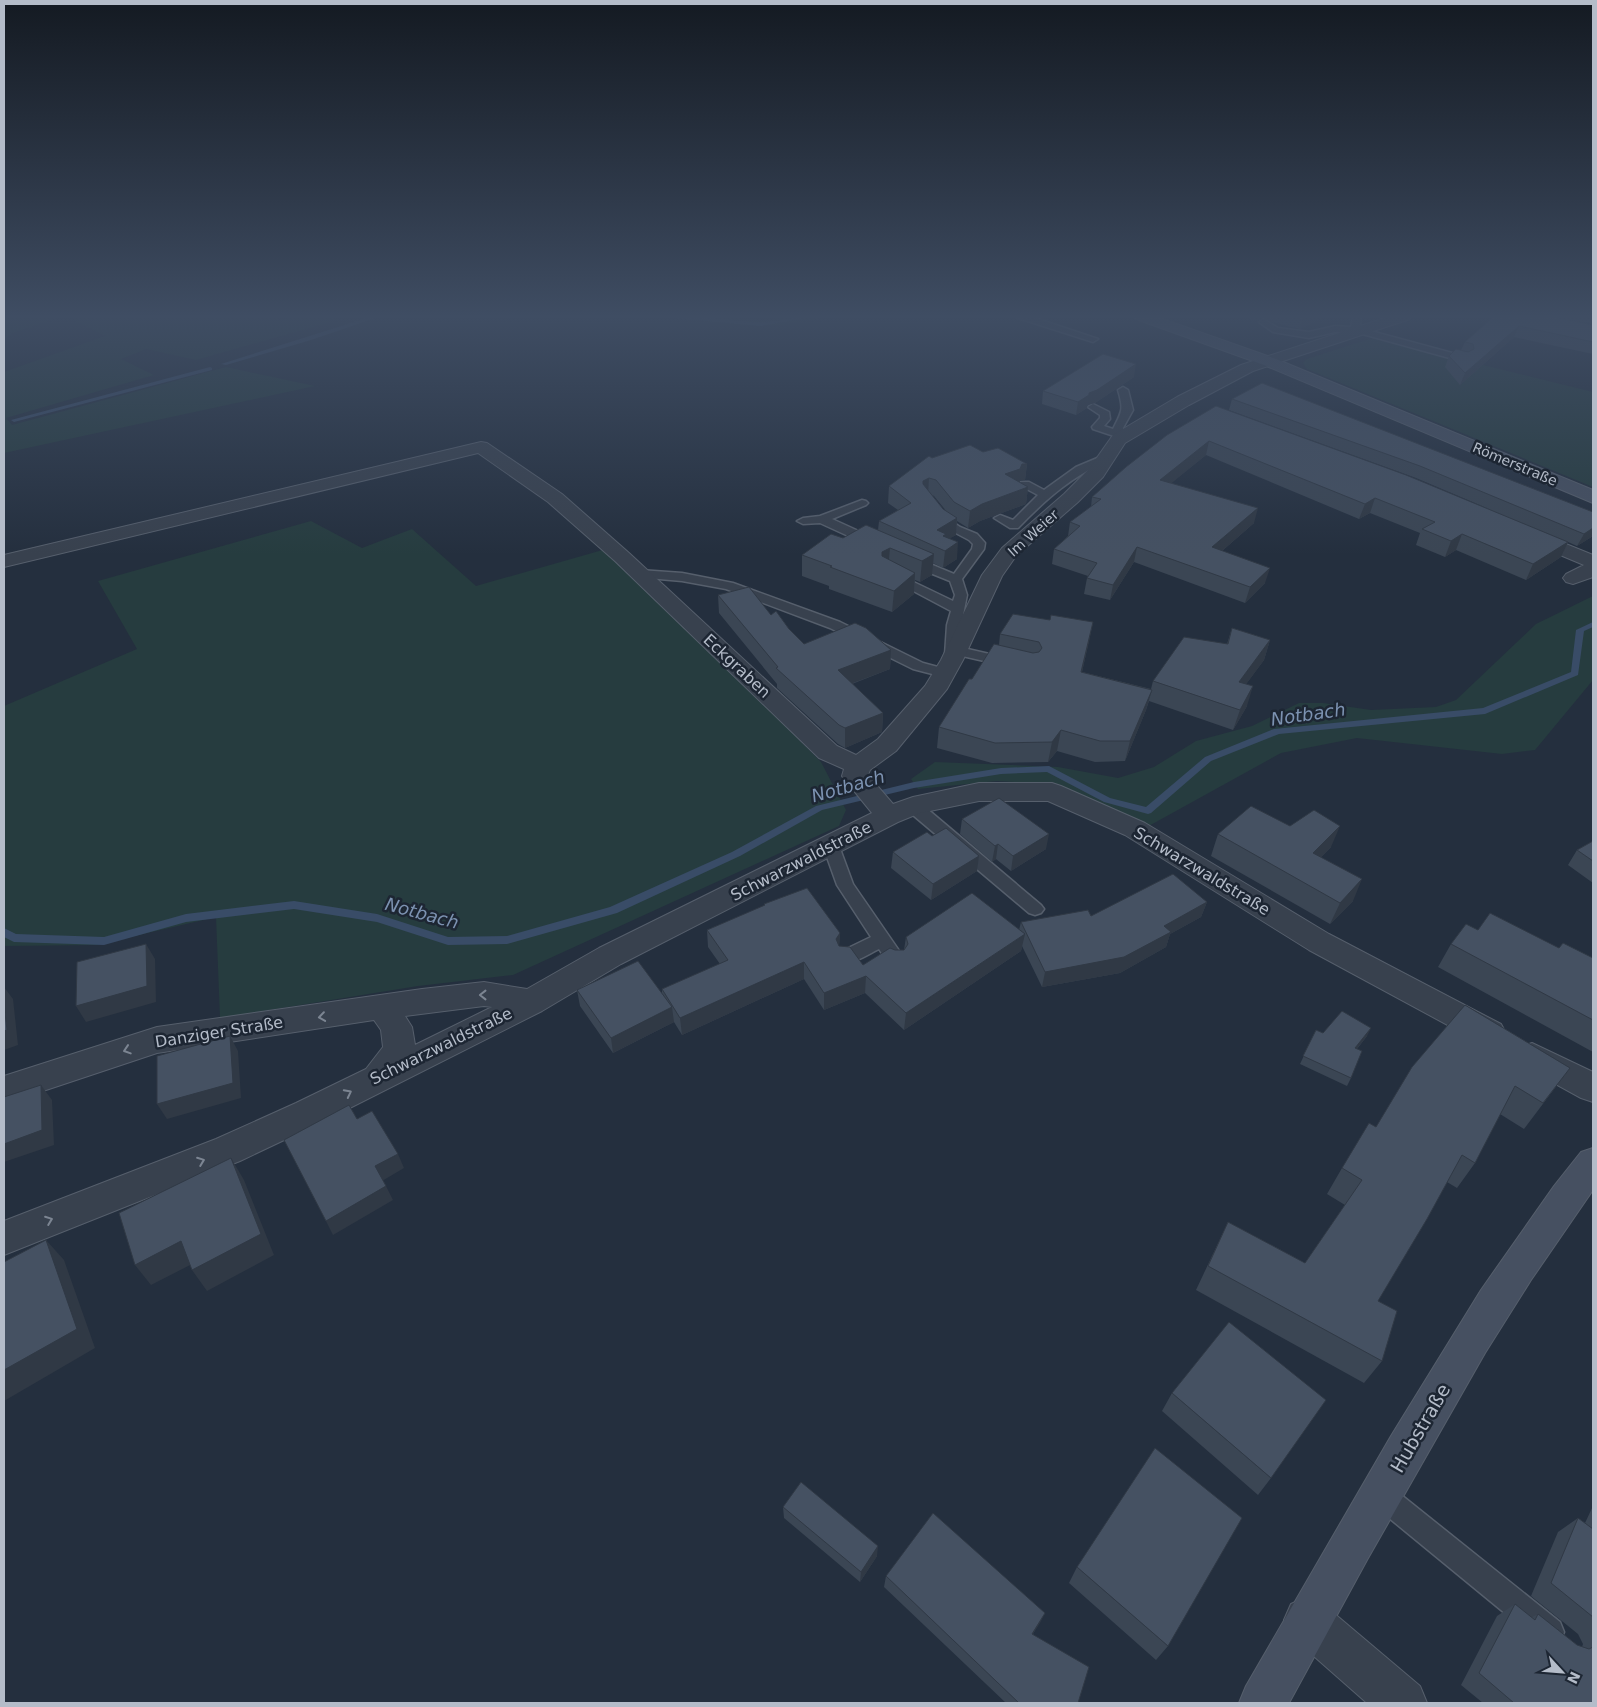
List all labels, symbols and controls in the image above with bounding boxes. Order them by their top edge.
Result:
street label: Römerstraße [1470,439,1560,489]
street label: Im Weier [1005,506,1062,560]
street label: Eckgraben [699,630,775,702]
water label: Notbach [1269,698,1347,730]
water label: Notbach [809,766,887,806]
street label: Schwarzwaldstraße [727,817,875,905]
street label: Schwarzwaldstraße [1131,823,1273,919]
water label: Notbach [383,893,461,933]
one-way arrow [478,990,486,1000]
street label: Schwarzwaldstraße [367,1003,515,1089]
one-way arrow [317,1011,326,1021]
street label: Danziger Straße [154,1012,284,1052]
one-way arrow [124,1044,132,1054]
one-way arrow [343,1089,352,1099]
one-way arrow [196,1157,204,1167]
one-way arrow [44,1216,53,1226]
street label: Hubstraße [1386,1380,1454,1476]
north arrow [1537,1647,1587,1697]
text: N [1564,1669,1583,1686]

